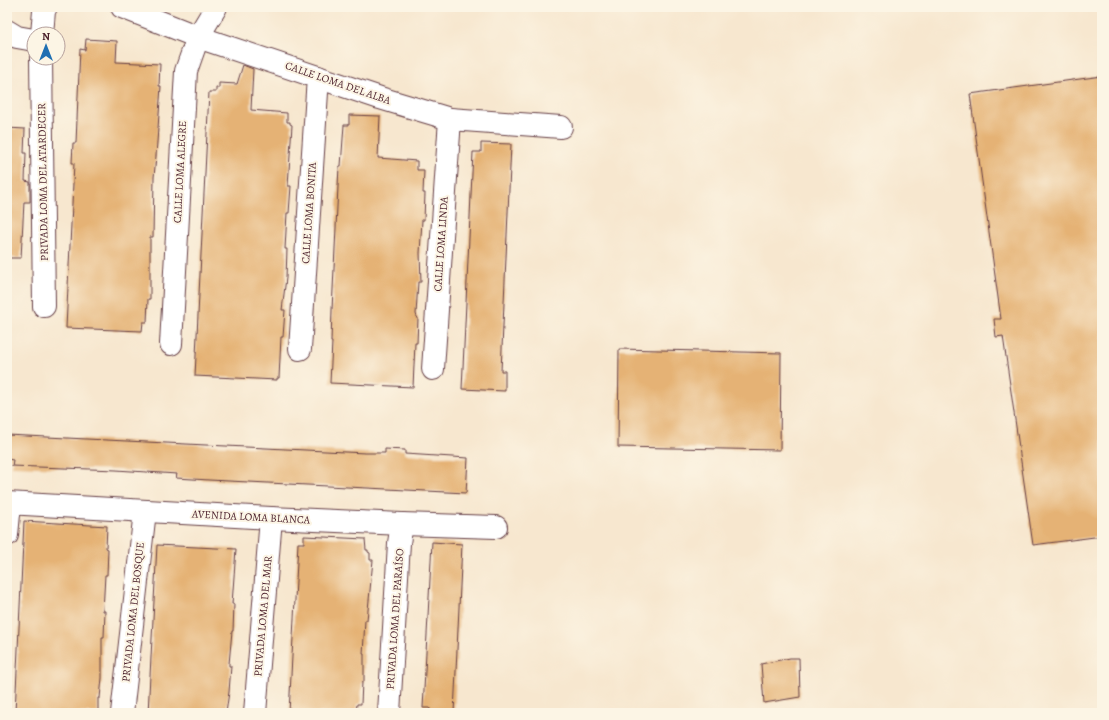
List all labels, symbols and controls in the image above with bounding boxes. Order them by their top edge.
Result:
north arrow [26,26,66,66]
text: N [42,29,50,44]
street label: CALLE LOMA DEL ALBA [283,58,393,108]
street label: PRIVADA LOMA DEL ATARDECER [34,103,52,261]
street label: CALLE LOMA ALEGRE [170,120,190,224]
street label: CALLE LOMA BONITA [298,161,320,264]
street label: CALLE LOMA LINDA [430,195,452,292]
street label: AVENIDA LOMA BLANCA [190,506,311,528]
street label: PRIVADA LOMA DEL BOSQUE [118,541,148,683]
street label: PRIVADA LOMA DEL PARAÍSO [383,548,407,690]
street label: PRIVADA LOMA DEL MAR [250,555,276,677]

